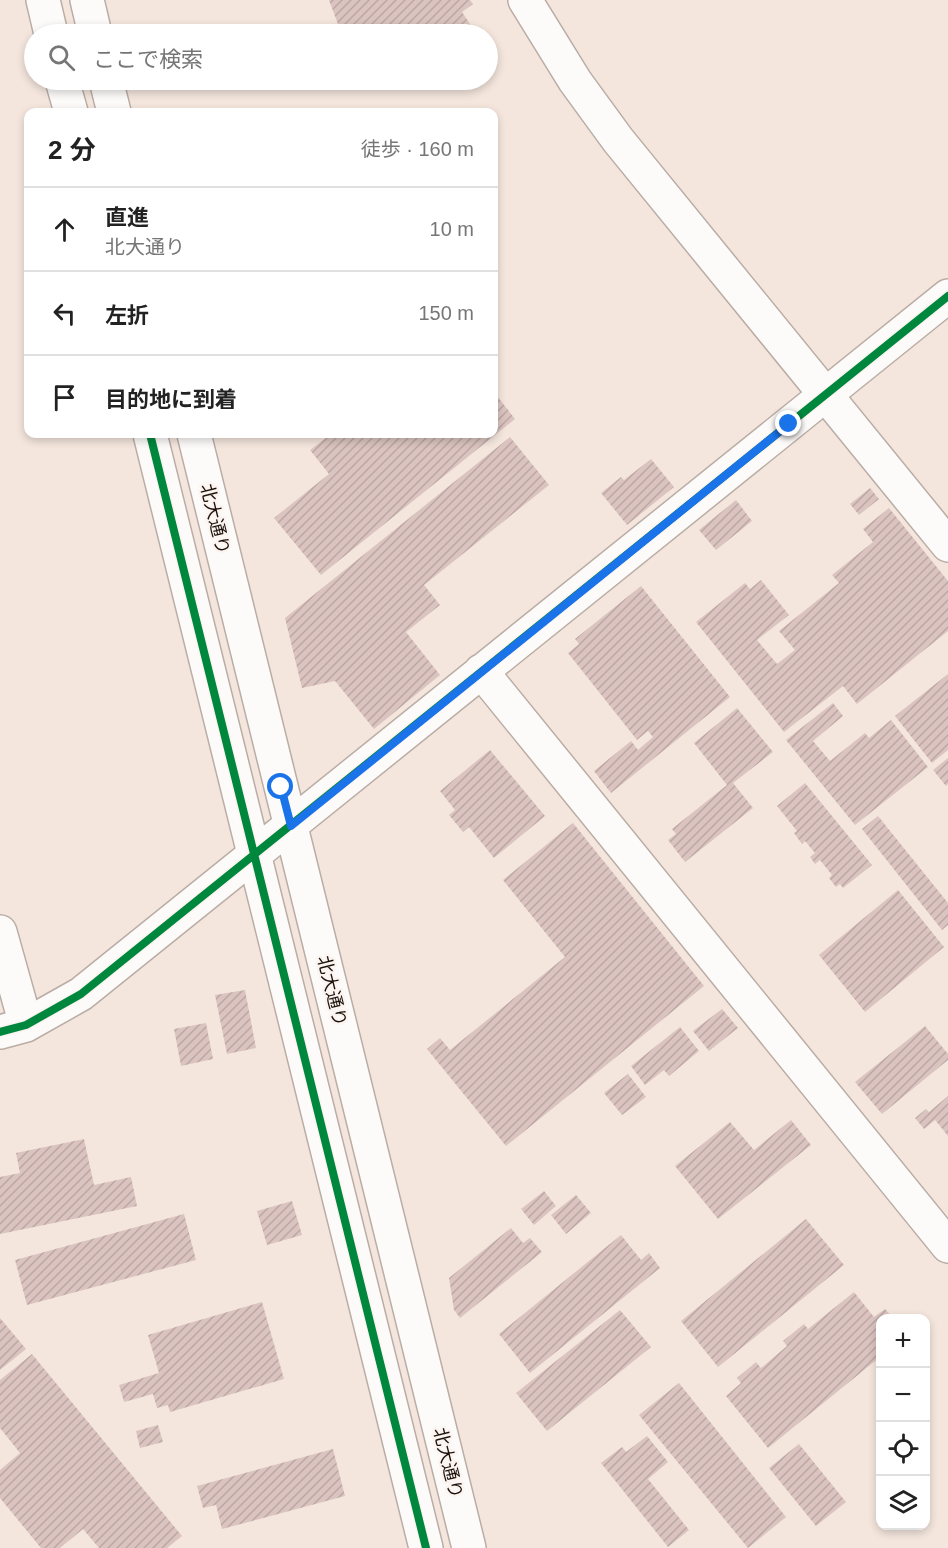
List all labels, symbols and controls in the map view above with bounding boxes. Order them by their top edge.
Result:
search box [24,24,498,90]
icon: search [45,41,78,74]
text: ここで検索 [93,47,203,72]
text: 2 分 [48,135,96,165]
text: 徒歩 · 160 m [361,138,474,160]
text: 直進 [105,205,149,230]
icon: ahead [48,213,81,246]
text: 10 m [430,218,474,240]
text: 北大通り [105,236,185,258]
icon: left [48,297,81,330]
text: 150 m [418,302,474,324]
text: 左折 [105,303,149,328]
icon: arrive [48,381,81,414]
text: 目的地に到着 [105,387,237,412]
route end [775,410,801,436]
street label: 北大通り [197,482,233,556]
route start [267,773,293,799]
street label: 北大通り [314,954,350,1028]
map controls [876,1314,930,1530]
button: + [876,1314,930,1368]
button: − [876,1368,930,1422]
button: locate [876,1422,930,1476]
street label: 北大通り [430,1426,466,1500]
button: layers [876,1476,930,1530]

